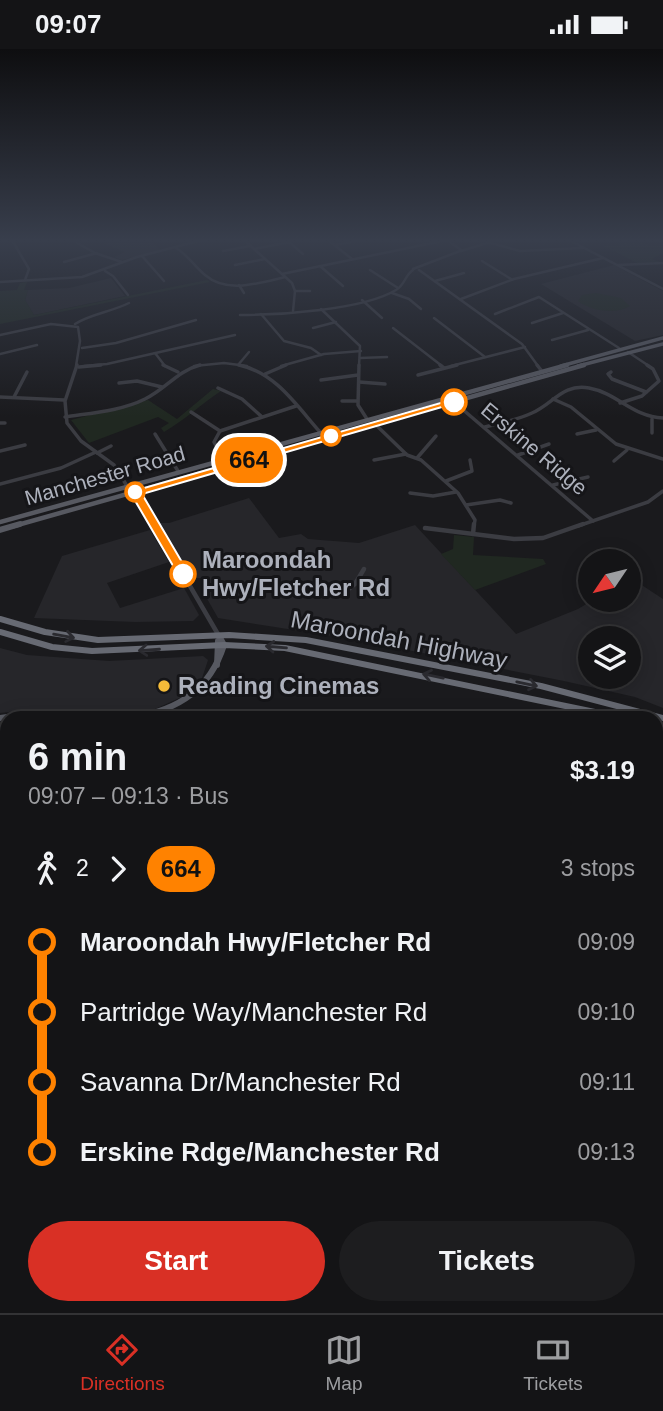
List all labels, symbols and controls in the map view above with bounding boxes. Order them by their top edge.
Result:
text: 09:07 [35,9,102,39]
unlabelled marker [441,389,467,415]
street label: Erskine Ridge [477,398,592,499]
unlabelled marker [321,426,341,446]
line badge: 664 [209,437,289,483]
street label: Manchester Road [22,442,188,509]
text: 664 [229,446,269,473]
unlabelled marker [125,482,145,502]
place label: Maroondah Hwy/Fletcher Rd [202,546,390,601]
north arrow [578,549,640,613]
map controls [578,549,641,689]
marker: Maroondah Hwy/Fletcher Rd [170,561,196,587]
street label: Maroondah Highway [288,605,510,674]
button: layers [578,626,641,689]
one-way arrow [52,629,75,643]
one-way arrow [265,640,288,653]
one-way arrow [138,644,161,657]
one-way arrow [422,669,445,683]
place label: Reading Cinemas [178,672,379,699]
one-way arrow [515,677,538,691]
marker: Reading Cinemas [156,678,172,694]
text: 6 min [28,736,127,778]
text: $3.19 [570,755,635,785]
text: 09:07 – 09:13 · Bus [28,783,229,809]
icon: walk [28,850,66,888]
icon: forward [99,850,137,888]
text: 2 [76,855,89,881]
text: 664 [161,855,201,882]
text: 3 stops [561,855,635,881]
text: Maroondah Hwy/Fletcher Rd [80,927,431,957]
text: 09:09 [577,929,635,955]
text: Partridge Way/Manchester Rd [80,997,427,1027]
text: 09:10 [577,999,635,1025]
text: Savanna Dr/Manchester Rd [80,1067,401,1097]
text: 09:11 [579,1069,635,1095]
text: Erskine Rdge/Manchester Rd [80,1137,440,1167]
text: 09:13 [577,1139,635,1165]
button: Start [28,1221,325,1301]
button: Tickets [339,1221,635,1301]
tab: Directions [80,1331,165,1395]
tab: Map [325,1331,363,1395]
tab: Tickets [523,1331,583,1395]

